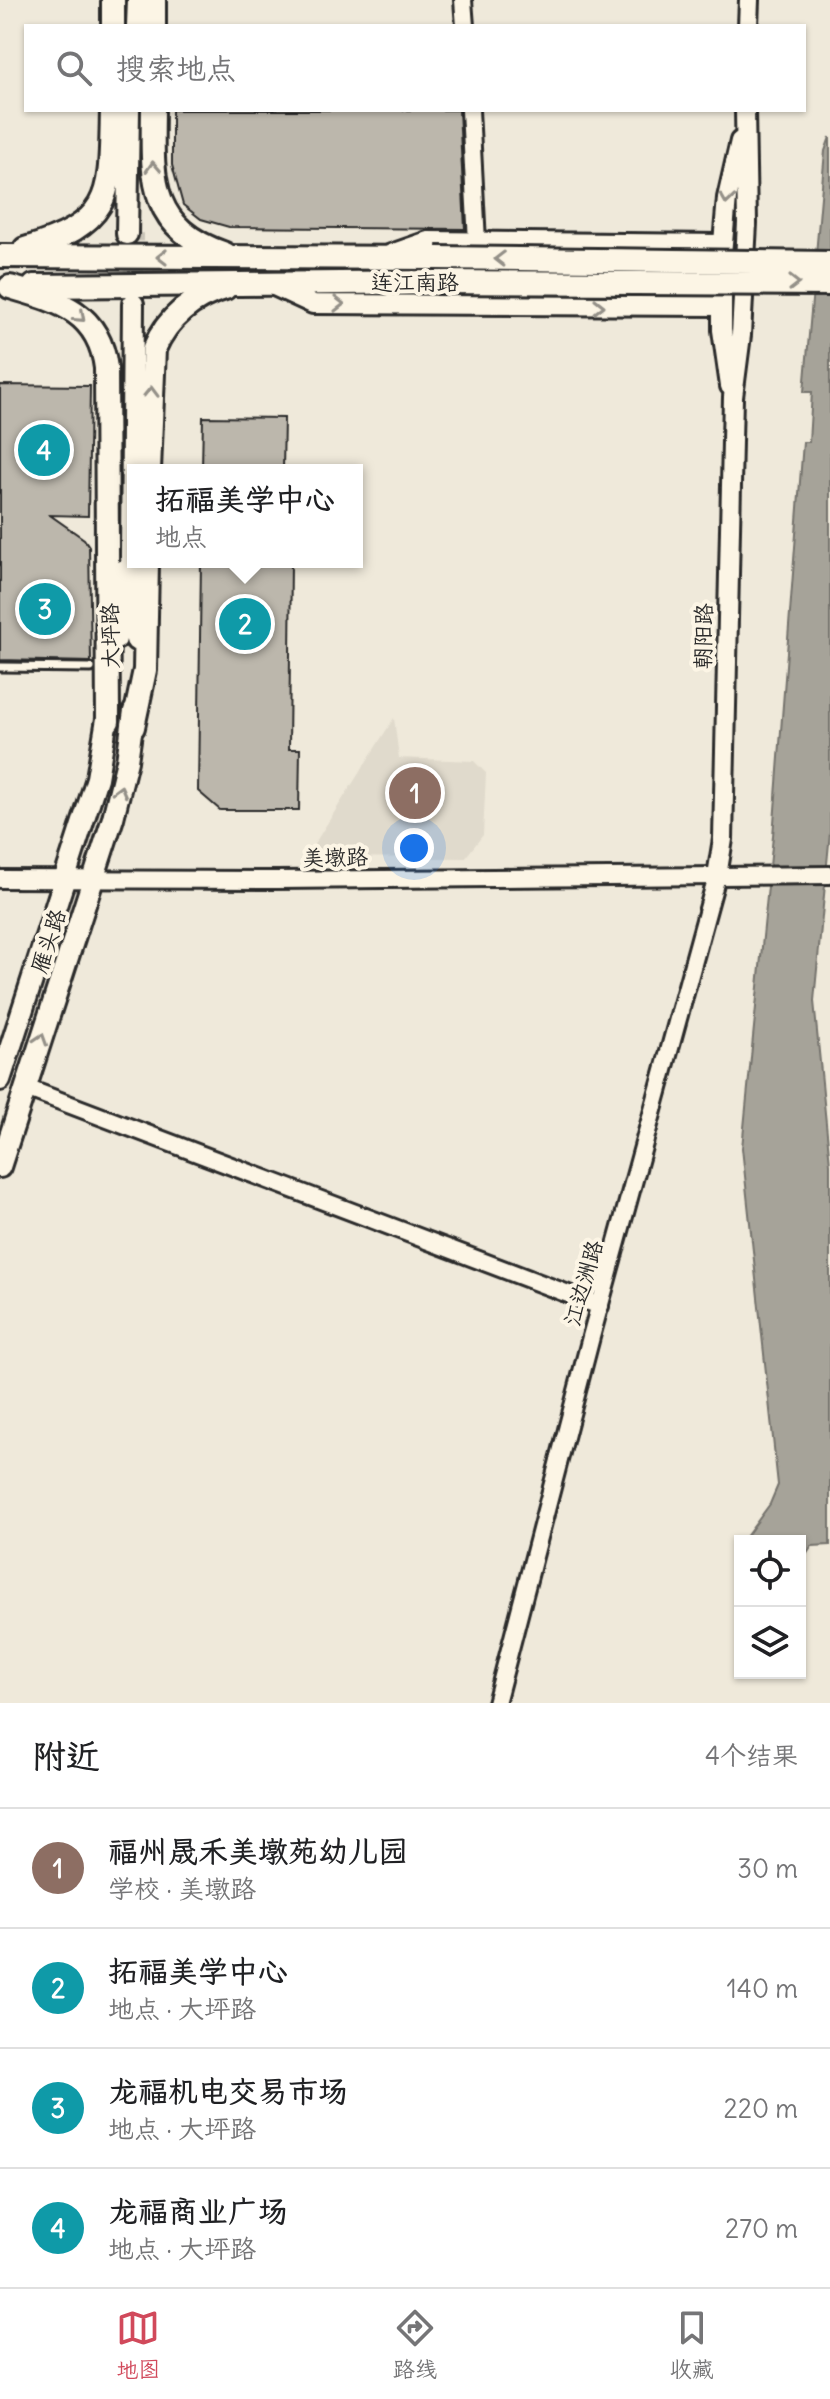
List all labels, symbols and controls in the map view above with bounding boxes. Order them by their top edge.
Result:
search box [24,24,806,112]
icon: search [52,46,96,90]
text: 搜索地点 [116,49,236,87]
one-way arrow [145,160,162,173]
one-way arrow [720,193,737,206]
one-way arrow [155,248,168,266]
one-way arrow [493,250,506,268]
street label: 连江南路 [371,268,459,296]
one-way arrow [788,274,801,292]
one-way arrow [333,295,346,313]
one-way arrow [593,297,606,315]
one-way arrow [71,308,85,323]
one-way arrow [142,385,160,398]
pin: 4 [18,420,70,480]
popup [127,464,363,568]
text: 拓福美学中心 [155,480,335,518]
text: 地点 [155,520,207,553]
pin: 3 [19,579,71,639]
pin: 2 [219,594,271,654]
street label: 大坪路 [95,603,125,669]
street label: 朝阳路 [688,603,718,669]
pin: 1 [389,763,441,823]
one-way arrow [110,785,127,799]
your location [394,828,434,868]
street label: 美墩路 [302,842,368,872]
street label: 雁头路 [24,905,72,977]
one-way arrow [32,1033,48,1047]
street label: 江边洲路 [557,1237,609,1329]
map controls [734,1535,806,1679]
button: locate [734,1535,806,1607]
button: layers [734,1607,806,1679]
text: 附近 [32,1734,100,1777]
text: 4个结果 [705,1739,798,1772]
text: 福州晟禾美墩苑幼儿园 [108,1832,408,1870]
text: 1 [53,1852,63,1885]
text: 30 m [737,1852,798,1885]
text: 学校 · 美墩路 [108,1872,256,1905]
text: 拓福美学中心 [108,1952,288,1990]
text: 2 [51,1972,65,2005]
text: 140 m [727,1972,798,2005]
text: 地点 · 大坪路 [108,1992,256,2025]
text: 龙福机电交易市场 [108,2072,348,2110]
text: 3 [51,2092,65,2125]
text: 220 m [723,2092,798,2125]
text: 地点 · 大坪路 [108,2112,256,2145]
text: 龙福商业广场 [108,2192,288,2230]
text: 4 [50,2212,66,2245]
text: 270 m [725,2212,798,2245]
text: 地点 · 大坪路 [108,2232,256,2265]
tab: 地图 [116,2306,160,2383]
tab: 路线 [393,2306,437,2383]
tab: 收藏 [670,2306,714,2383]

